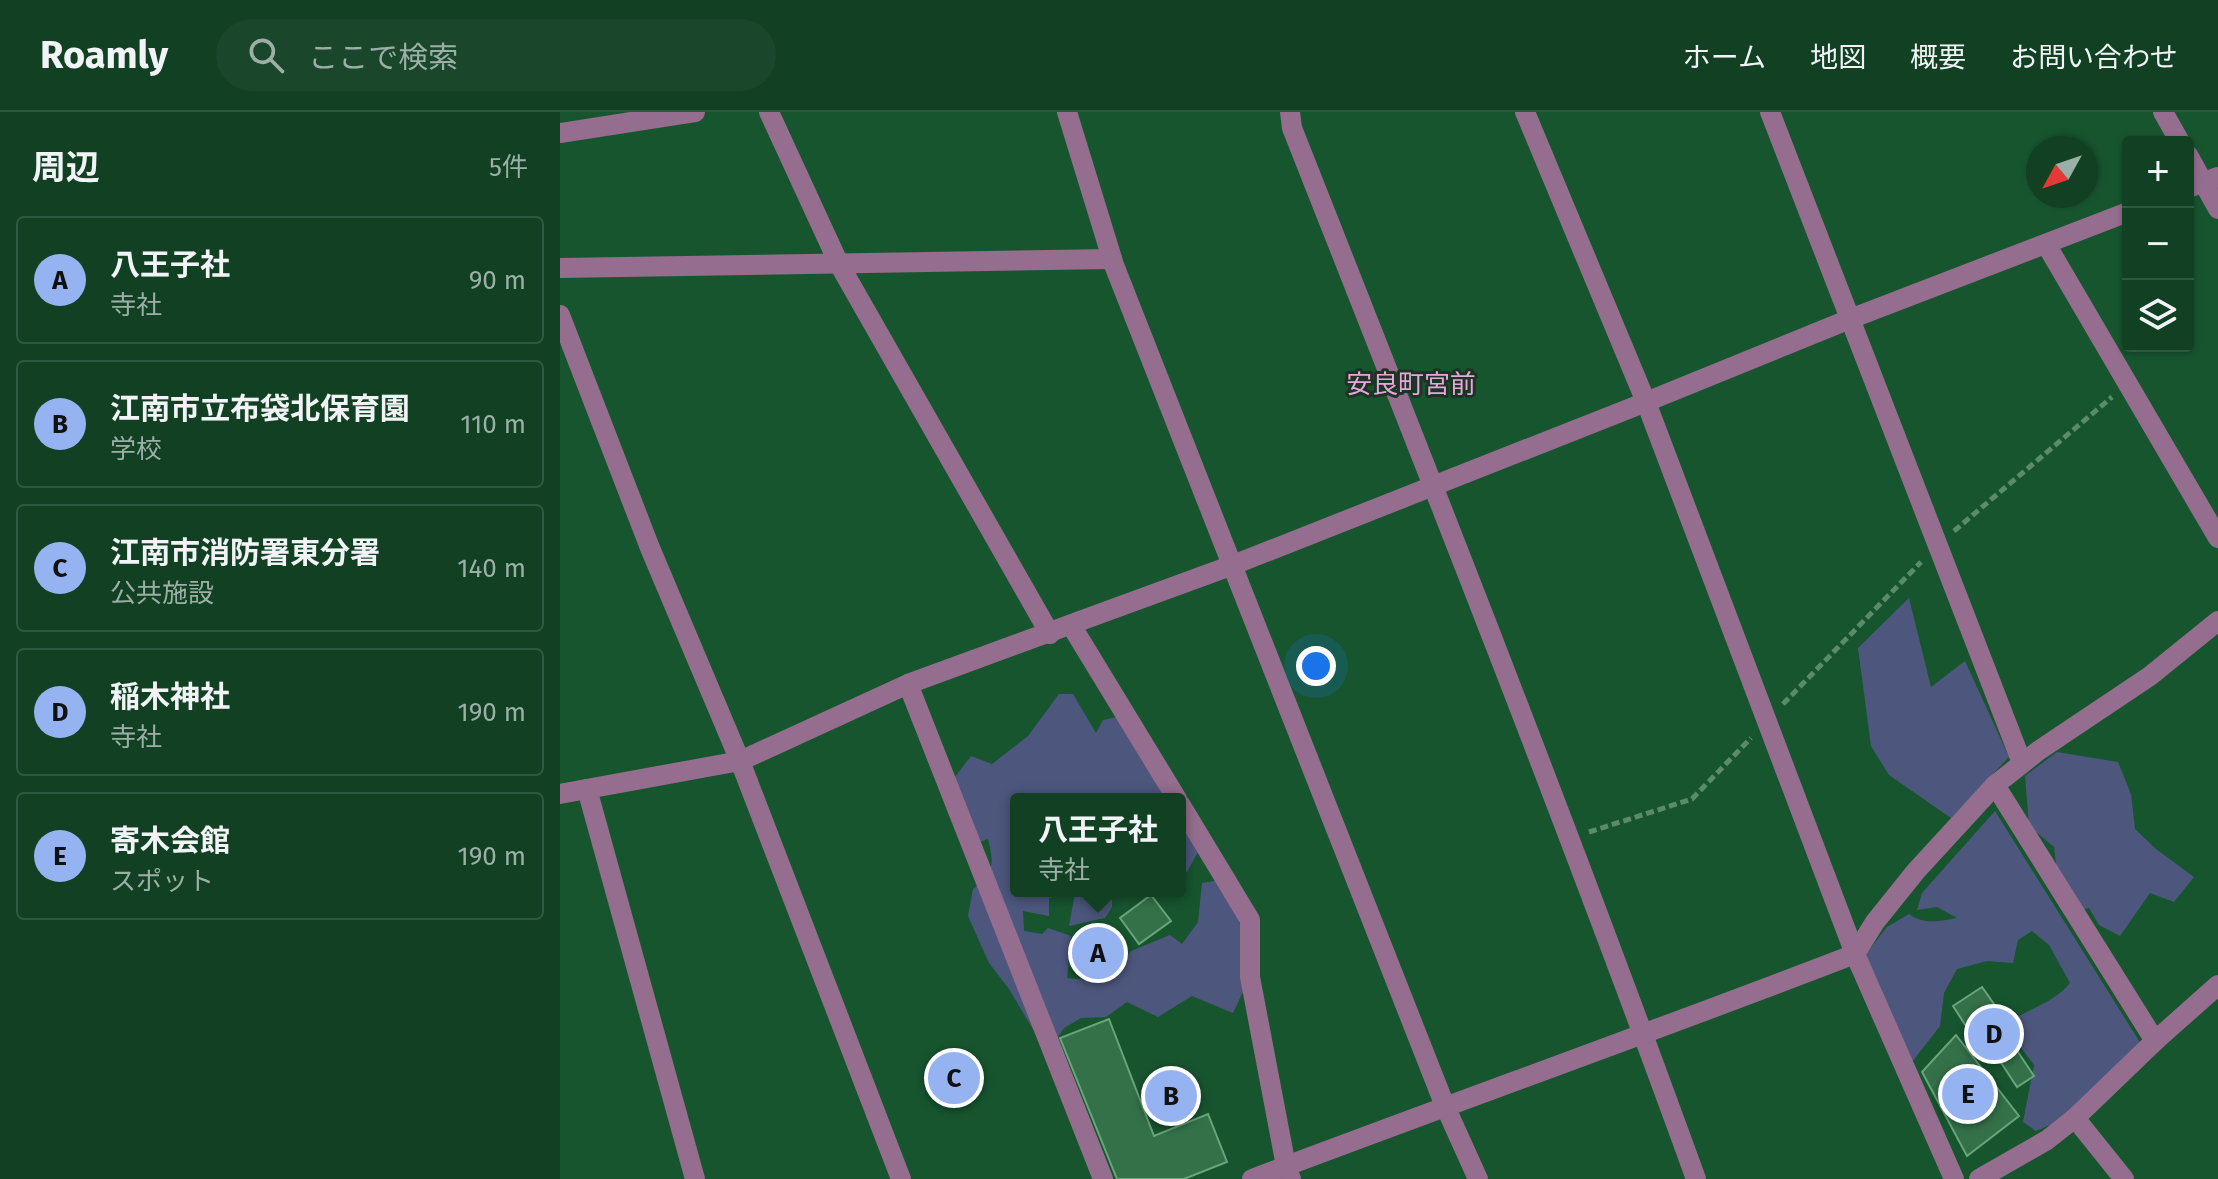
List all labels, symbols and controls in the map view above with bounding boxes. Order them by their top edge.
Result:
search box [216,19,776,91]
text: Roamly [40,32,168,78]
icon: search [244,33,288,77]
text: ここで検索 [308,40,458,76]
text: ホーム [1683,41,1766,74]
text: 地図 [1810,41,1866,74]
text: 概要 [1910,41,1966,74]
text: お問い合わせ [2010,41,2178,74]
north arrow [2026,136,2098,208]
map controls [2122,136,2194,352]
button: + [2122,136,2194,208]
text: 周辺 [32,147,100,188]
text: 5件 [489,152,528,183]
button: − [2122,208,2194,280]
text: 八王子社 [110,247,230,283]
text: A [52,265,68,296]
text: 90 m [469,265,526,296]
button: layers [2122,280,2194,352]
text: 寺社 [110,290,162,321]
district label: 安良町宮前 [1346,369,1476,400]
text: 江南市立布袋北保育園 [110,391,410,427]
text: B [52,409,68,440]
text: 110 m [460,409,526,440]
text: 学校 [110,434,162,465]
text: 江南市消防署東分署 [110,535,380,571]
text: C [53,553,67,584]
text: 140 m [457,553,526,584]
text: 公共施設 [110,578,214,609]
your location [1296,646,1336,686]
text: 稲木神社 [110,679,230,715]
text: D [52,697,68,728]
text: 190 m [457,697,526,728]
text: 寺社 [110,722,162,753]
popup [1010,793,1186,897]
text: 八王子社 [1038,812,1158,848]
text: 寄木会館 [110,823,230,859]
text: E [53,841,67,872]
text: 190 m [457,841,526,872]
text: 寺社 [1038,855,1090,886]
text: スポット [110,866,214,897]
pin: A [1072,923,1124,983]
pin: D [1968,1004,2020,1064]
pin: C [928,1048,980,1108]
pin: E [1942,1064,1994,1124]
pin: B [1145,1066,1197,1126]

